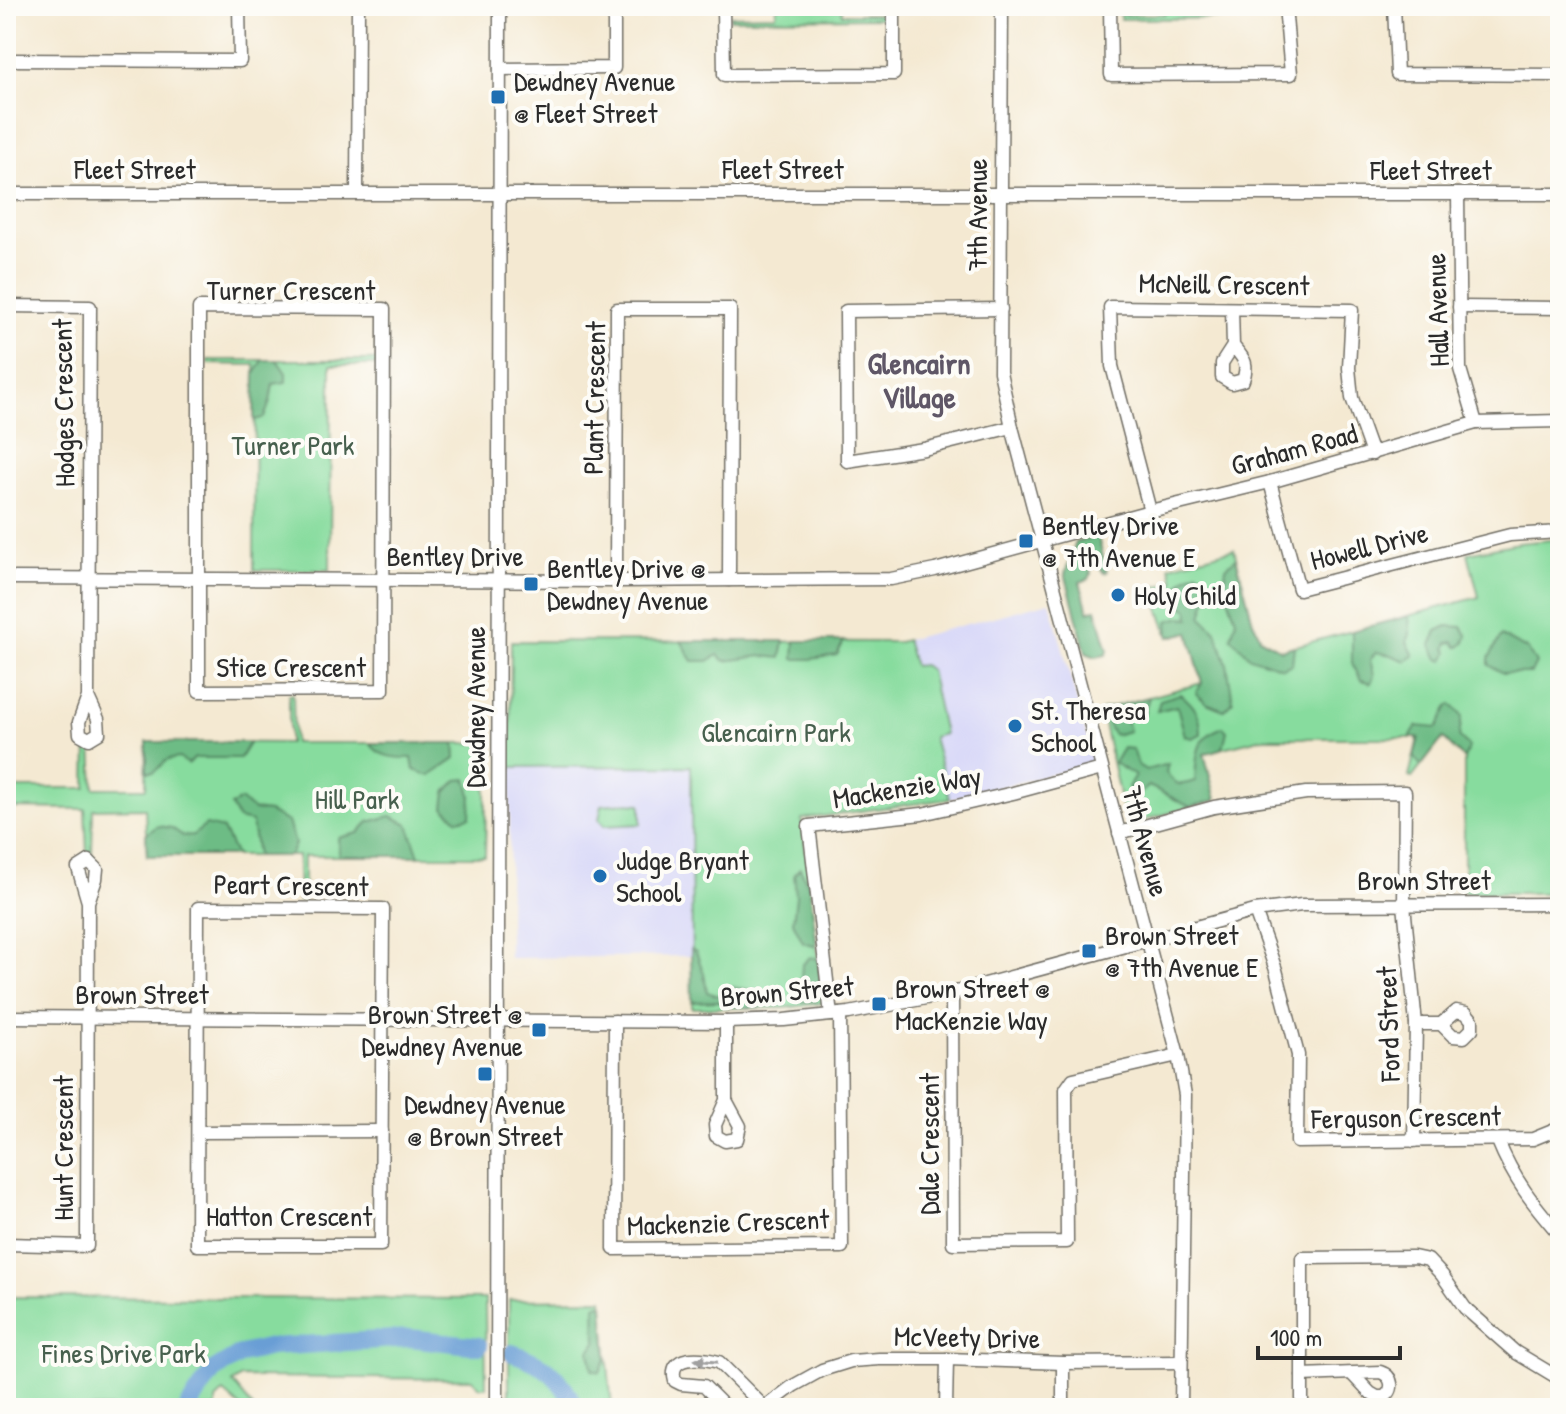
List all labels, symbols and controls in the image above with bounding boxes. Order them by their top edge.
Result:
place label: Dewdney Avenue @ Fleet Street [514,62,675,132]
marker: Dewdney Avenue @ Fleet Street [489,88,507,106]
street label: Fleet Street [73,150,196,188]
street label: Fleet Street [721,150,844,188]
street label: Fleet Street [1369,151,1492,189]
street label: 7th Avenue [958,159,996,271]
street label: Hall Avenue [1416,253,1458,367]
street label: McNeill Crescent [1138,264,1310,304]
street label: Turner Crescent [207,271,376,309]
street label: Hodges Crescent [43,318,83,488]
street label: Plant Crescent [574,321,614,475]
district label: Glencairn Village [867,343,971,418]
street label: Graham Road [1227,414,1361,484]
park label: Turner Park [232,426,355,464]
place label: Bentley Drive @ 7th Avenue E [1042,506,1195,576]
street label: Howell Drive [1306,513,1432,579]
marker: Bentley Drive @ 7th Avenue E [1017,532,1035,550]
street label: Bentley Drive [386,537,524,575]
place label: Bentley Drive @ Dewdney Avenue [547,549,708,619]
marker: Bentley Drive @ Dewdney Avenue [522,575,540,593]
place label: Holy Child [1134,576,1236,614]
marker: Holy Child [1109,586,1127,604]
street label: Dewdney Avenue [456,626,494,788]
street label: Stice Crescent [216,648,366,686]
place label: St. Theresa School [1031,691,1146,761]
park label: Glencairn Park [701,713,851,751]
marker: St. Theresa School [1006,717,1024,735]
street label: Mackenzie Way [830,756,984,817]
park label: Hill Park [315,780,400,818]
street label: 7th Avenue [1113,782,1179,900]
place label: Judge Bryant School [616,841,749,911]
street label: Brown Street [1357,861,1491,899]
street label: Peart Crescent [213,865,369,905]
marker: Judge Bryant School [591,867,609,885]
place label: Brown Street @ 7th Avenue E [1105,916,1258,986]
marker: Brown Street @ 7th Avenue E [1080,942,1098,960]
street label: Ford Street [1367,965,1409,1083]
street label: Brown Street [719,966,856,1016]
place label: Brown Street @ MacKenzie Way [895,969,1050,1039]
street label: Brown Street [75,975,209,1013]
place label: Brown Street @ Dewdney Avenue [362,995,523,1065]
marker: Brown Street @ MacKenzie Way [870,995,888,1013]
marker: Brown Street @ Dewdney Avenue [530,1021,548,1039]
marker: Dewdney Avenue @ Brown Street [476,1065,494,1083]
street label: Dale Crescent [910,1073,948,1215]
street label: Hunt Crescent [44,1075,82,1221]
place label: Dewdney Avenue @ Brown Street [404,1085,566,1155]
street label: Ferguson Crescent [1310,1096,1501,1138]
street label: Hatton Crescent [206,1197,372,1235]
street label: Mackenzie Crescent [626,1199,830,1245]
scale bar [1258,1310,1400,1360]
street label: McVeety Drive [894,1317,1040,1357]
text: 100 m [1270,1321,1322,1353]
park label: Fines Drive Park [41,1334,206,1372]
one-way arrow [693,1355,718,1368]

